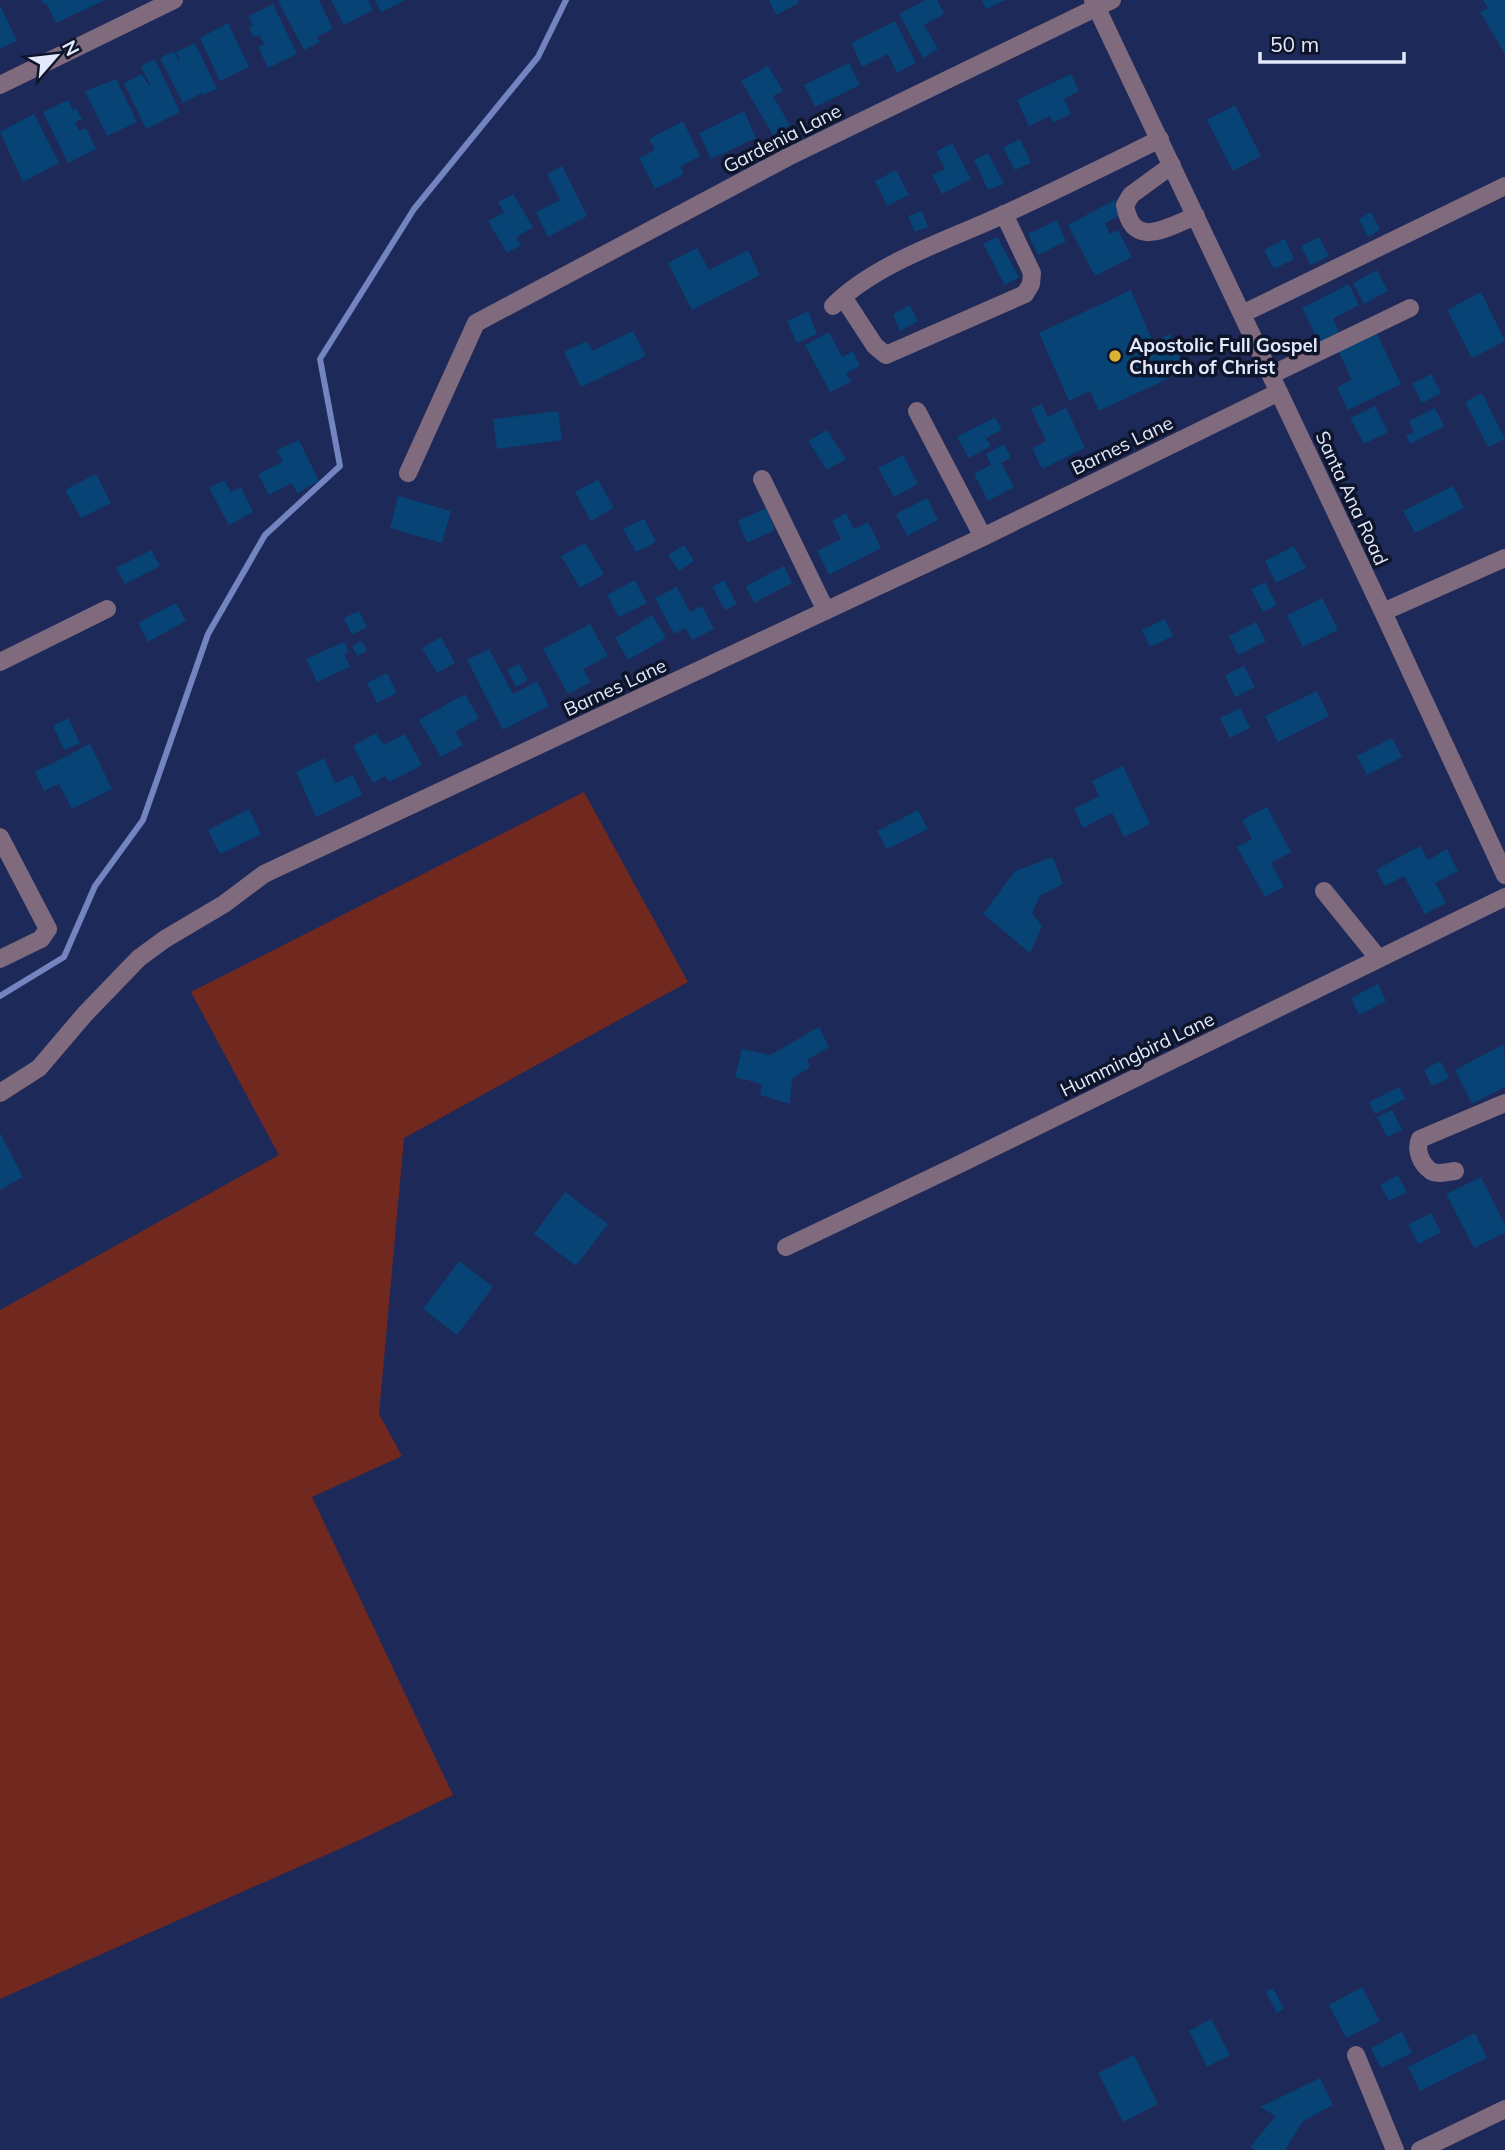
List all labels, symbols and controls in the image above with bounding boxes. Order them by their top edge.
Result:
north arrow [21,21,91,91]
scale bar [1260,21,1404,65]
text: 50 m [1270,31,1319,57]
text: N [57,36,85,60]
street label: Gardenia Lane [719,98,845,178]
place label: Apostolic Full Gospel Church of Christ [1129,333,1318,379]
marker: Apostolic Full Gospel Church of Christ [1107,348,1123,364]
street label: Barnes Lane [1067,410,1177,480]
street label: Santa Ana Road [1310,427,1394,569]
street label: Barnes Lane [560,653,670,721]
street label: Hummingbird Lane [1056,1006,1218,1102]

